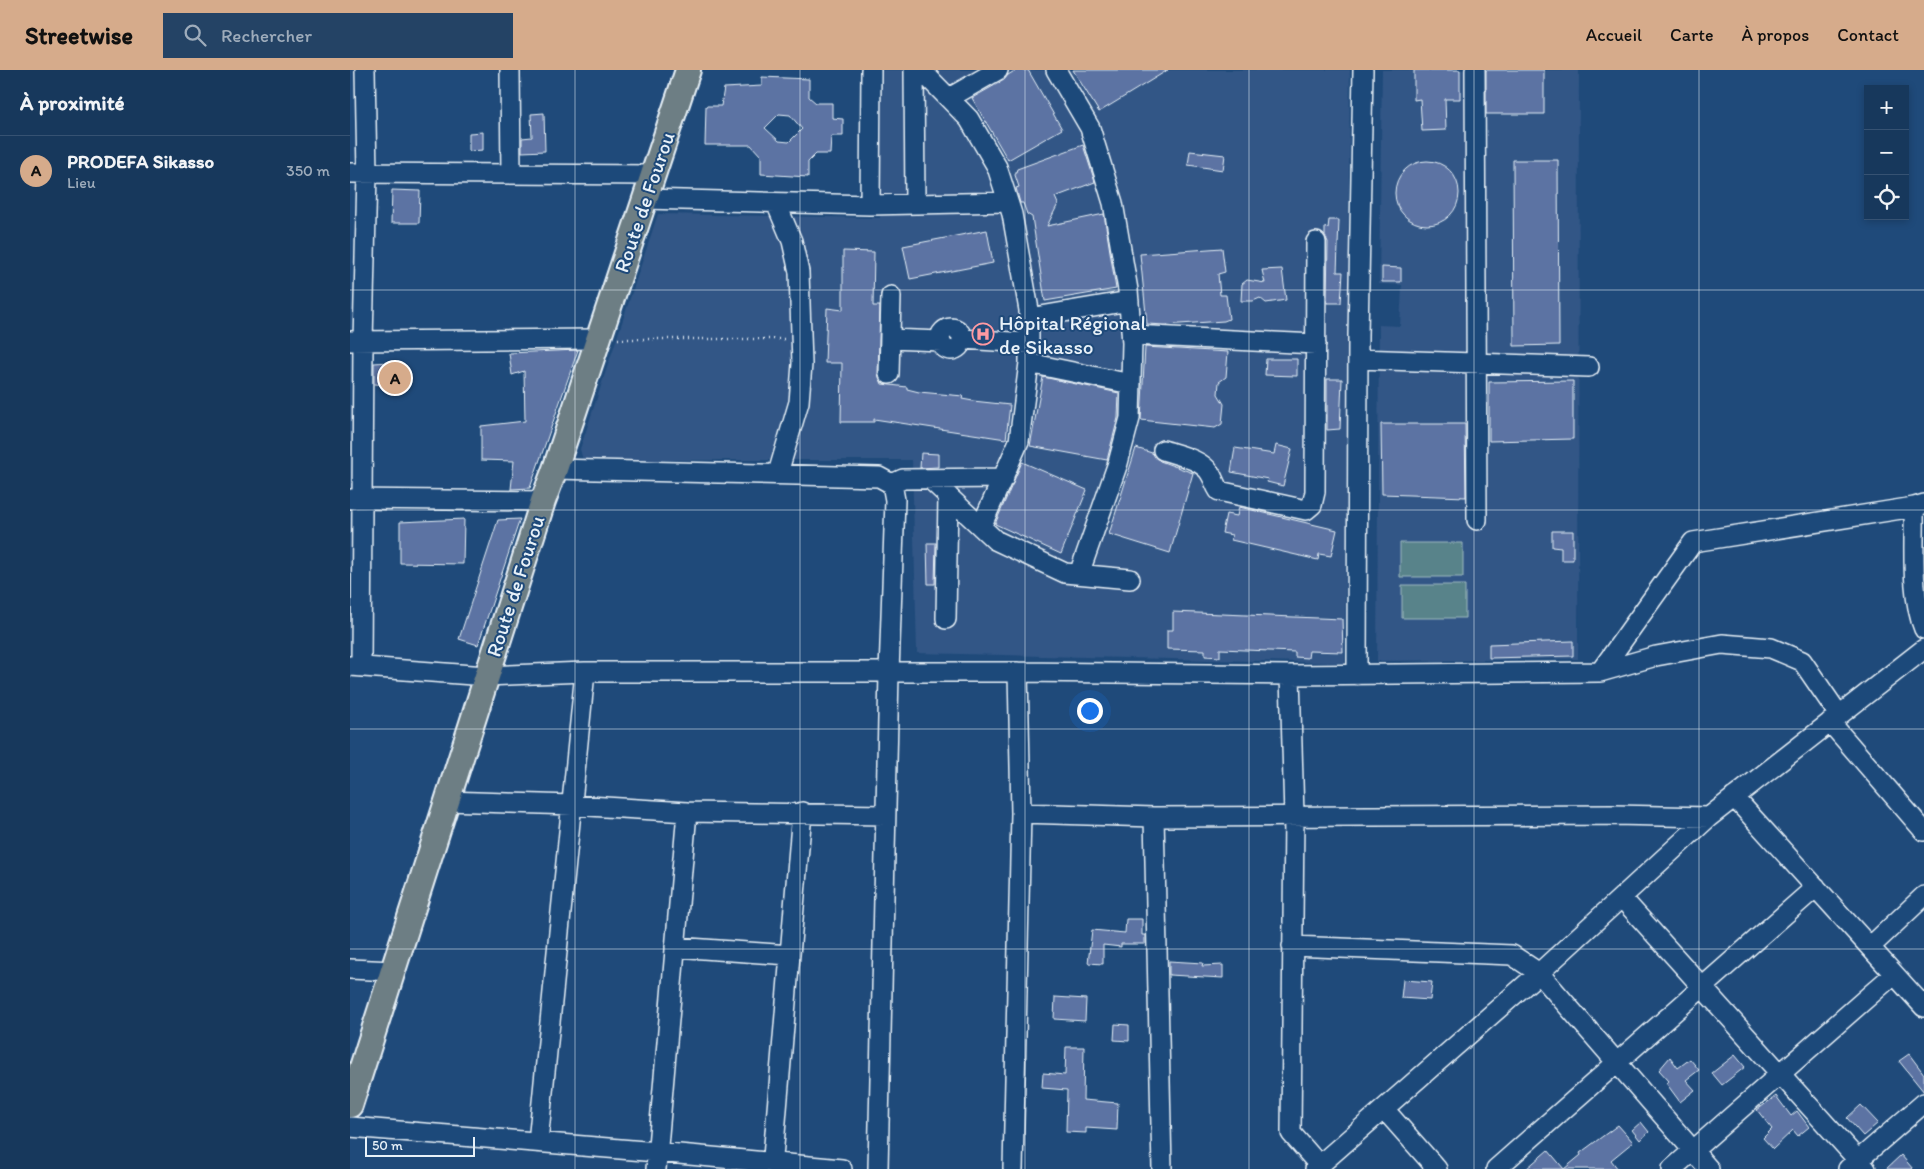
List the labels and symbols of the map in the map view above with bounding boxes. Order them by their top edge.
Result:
street label: Route de Fourou [608,128,680,276]
place label: Hôpital Régional de Sikasso [999,310,1147,359]
hospital icon: Hôpital Régional de Sikasso [971,322,995,346]
pin: A [379,359,411,397]
street label: Route de Fourou [480,512,550,660]
your location [1077,698,1103,724]
scale bar [365,1134,475,1157]

